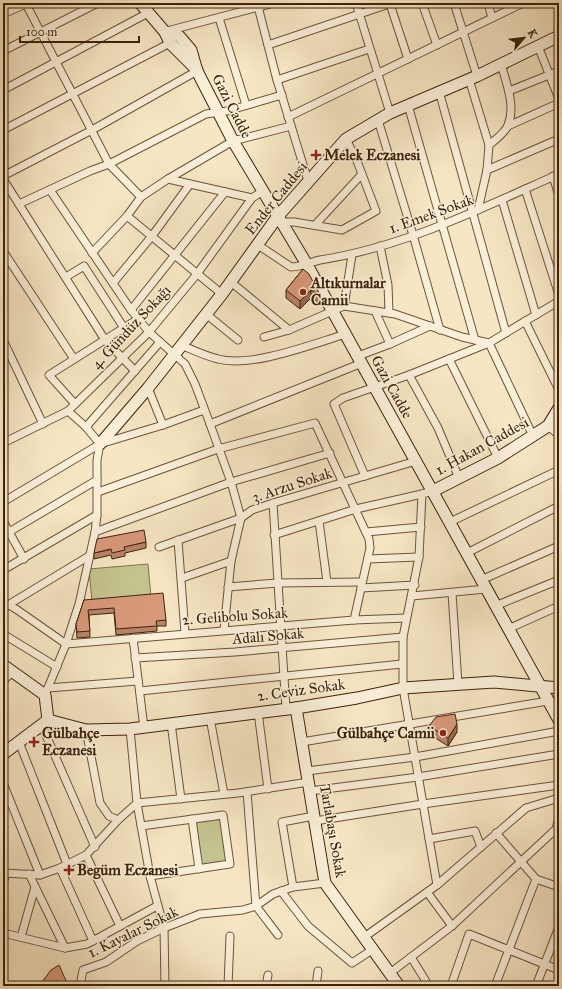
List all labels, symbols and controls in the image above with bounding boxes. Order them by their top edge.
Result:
scale bar [20,18,139,44]
north arrow [504,18,544,58]
text: 100 m [26,25,57,39]
text: K [525,27,541,41]
street label: Gazi Cadde [208,71,256,141]
place label: Melek Eczanesi [324,146,421,164]
marker: Melek Eczanesi [311,150,321,160]
street label: Ender Caddesi [241,158,311,238]
street label: 1. Emek Sokak [386,190,476,238]
place label: Altıkurnalar Camii [310,274,386,309]
street label: 4. Gündüz Sokağı [87,281,175,373]
marker: Altıkurnalar Camii [298,287,308,297]
street label: Gazi Cadde [367,352,417,422]
street label: 1. Hakan Caddesi [432,413,532,479]
street label: 3. Arzu Sokak [250,464,334,506]
street label: 2. Gelibolu Sokak [182,603,289,629]
street label: Adalı Sokak [230,624,305,648]
street label: 2. Ceviz Sokak [256,675,346,705]
place label: Gülbahçe Eczanesi [42,724,100,759]
place label: Gülbahçe Camii [337,724,436,743]
marker: Gülbahçe Camii [438,728,448,738]
marker: Gülbahçe Eczanesi [29,737,39,747]
street label: Tarlabaşı Sokak [316,783,350,879]
place label: Begüm Eczanesi [77,861,179,880]
marker: Begüm Eczanesi [64,865,74,875]
street label: 1. Kayalar Sokak [85,902,181,962]

